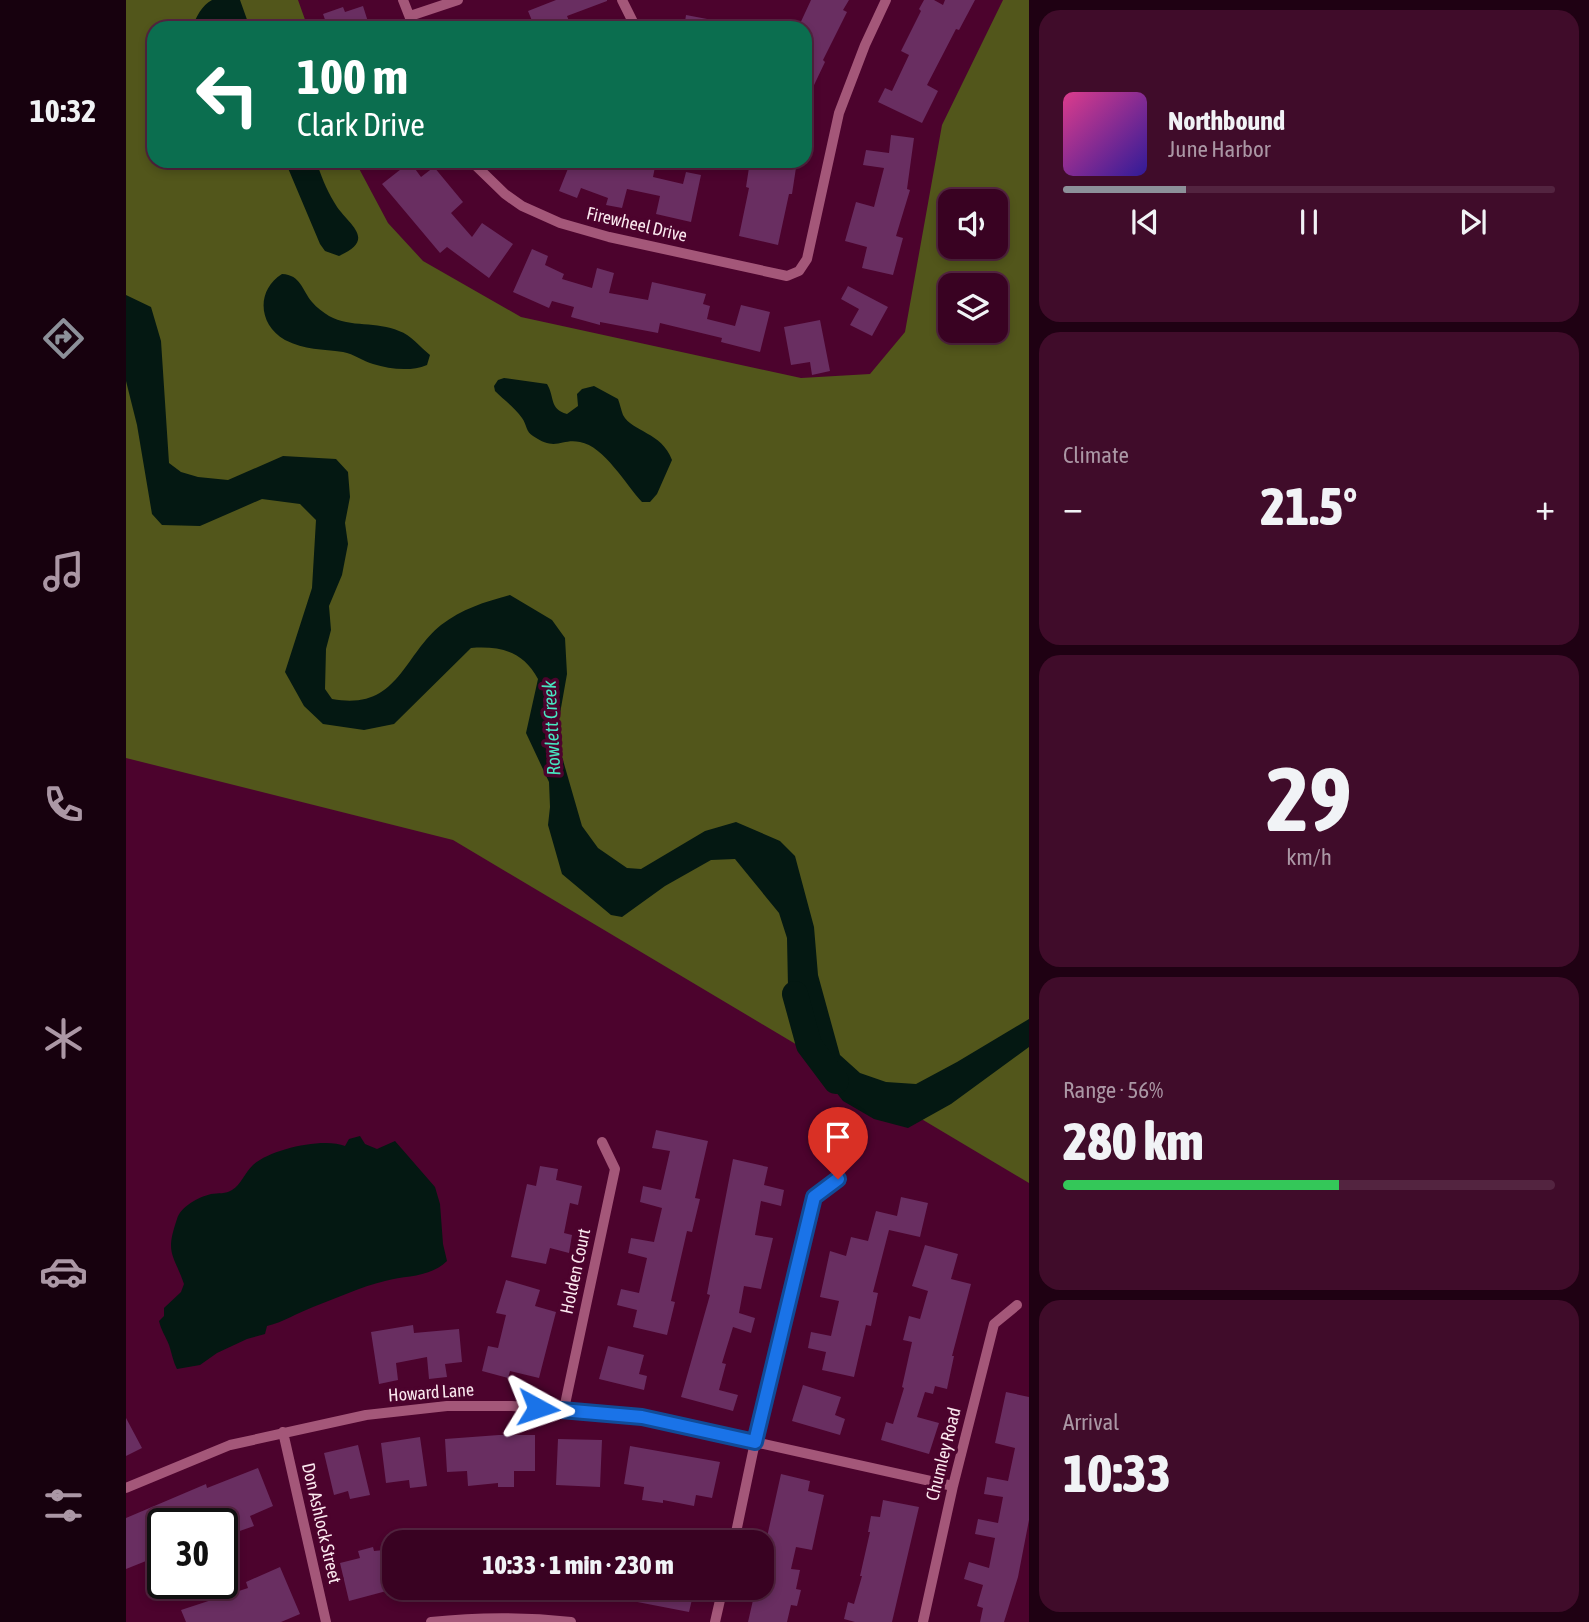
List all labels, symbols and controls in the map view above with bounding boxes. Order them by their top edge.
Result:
text: 100 m [297,48,408,104]
icon: left [182,49,273,140]
text: 10:32 [30,92,96,129]
text: Clark Drive [297,106,425,143]
text: Northbound [1168,106,1285,136]
text: June Harbor [1168,136,1271,162]
map controls [938,189,1008,343]
button: sound [938,189,1008,259]
street label: Firewheel Drive [585,202,689,246]
icon: previous [1126,203,1164,241]
icon: pause [1290,203,1328,241]
icon: next [1454,203,1492,241]
button: layers [938,273,1008,343]
icon: directions [39,314,88,363]
text: Climate [1063,442,1129,468]
text: 21.5° [1261,476,1357,536]
text: − [1063,485,1083,528]
text: + [1535,485,1555,528]
icon: music [39,547,88,596]
water label: Rowlett Creek [537,679,564,776]
text: 29 [1266,746,1352,850]
icon: phone [39,780,88,829]
text: km/h [1286,844,1332,870]
icon: climate [39,1014,88,1063]
text: Range · 56% [1063,1077,1163,1103]
pin [808,1107,868,1179]
text: 280 km [1063,1111,1204,1171]
icon: arrive [819,1118,857,1156]
street label: Holden Court [556,1226,594,1316]
icon: car [39,1247,88,1296]
position arrow [501,1371,575,1445]
street label: Howard Lane [387,1379,475,1405]
street label: Chumley Road [921,1405,965,1503]
text: Arrival [1063,1409,1119,1435]
text: 10:33 [1063,1443,1171,1503]
street label: Don Ashlock Street [298,1461,346,1585]
icon: filters [39,1481,88,1530]
speed limit sign: 30 [147,1508,238,1599]
text: 10:33 · 1 min · 230 m [482,1550,674,1580]

